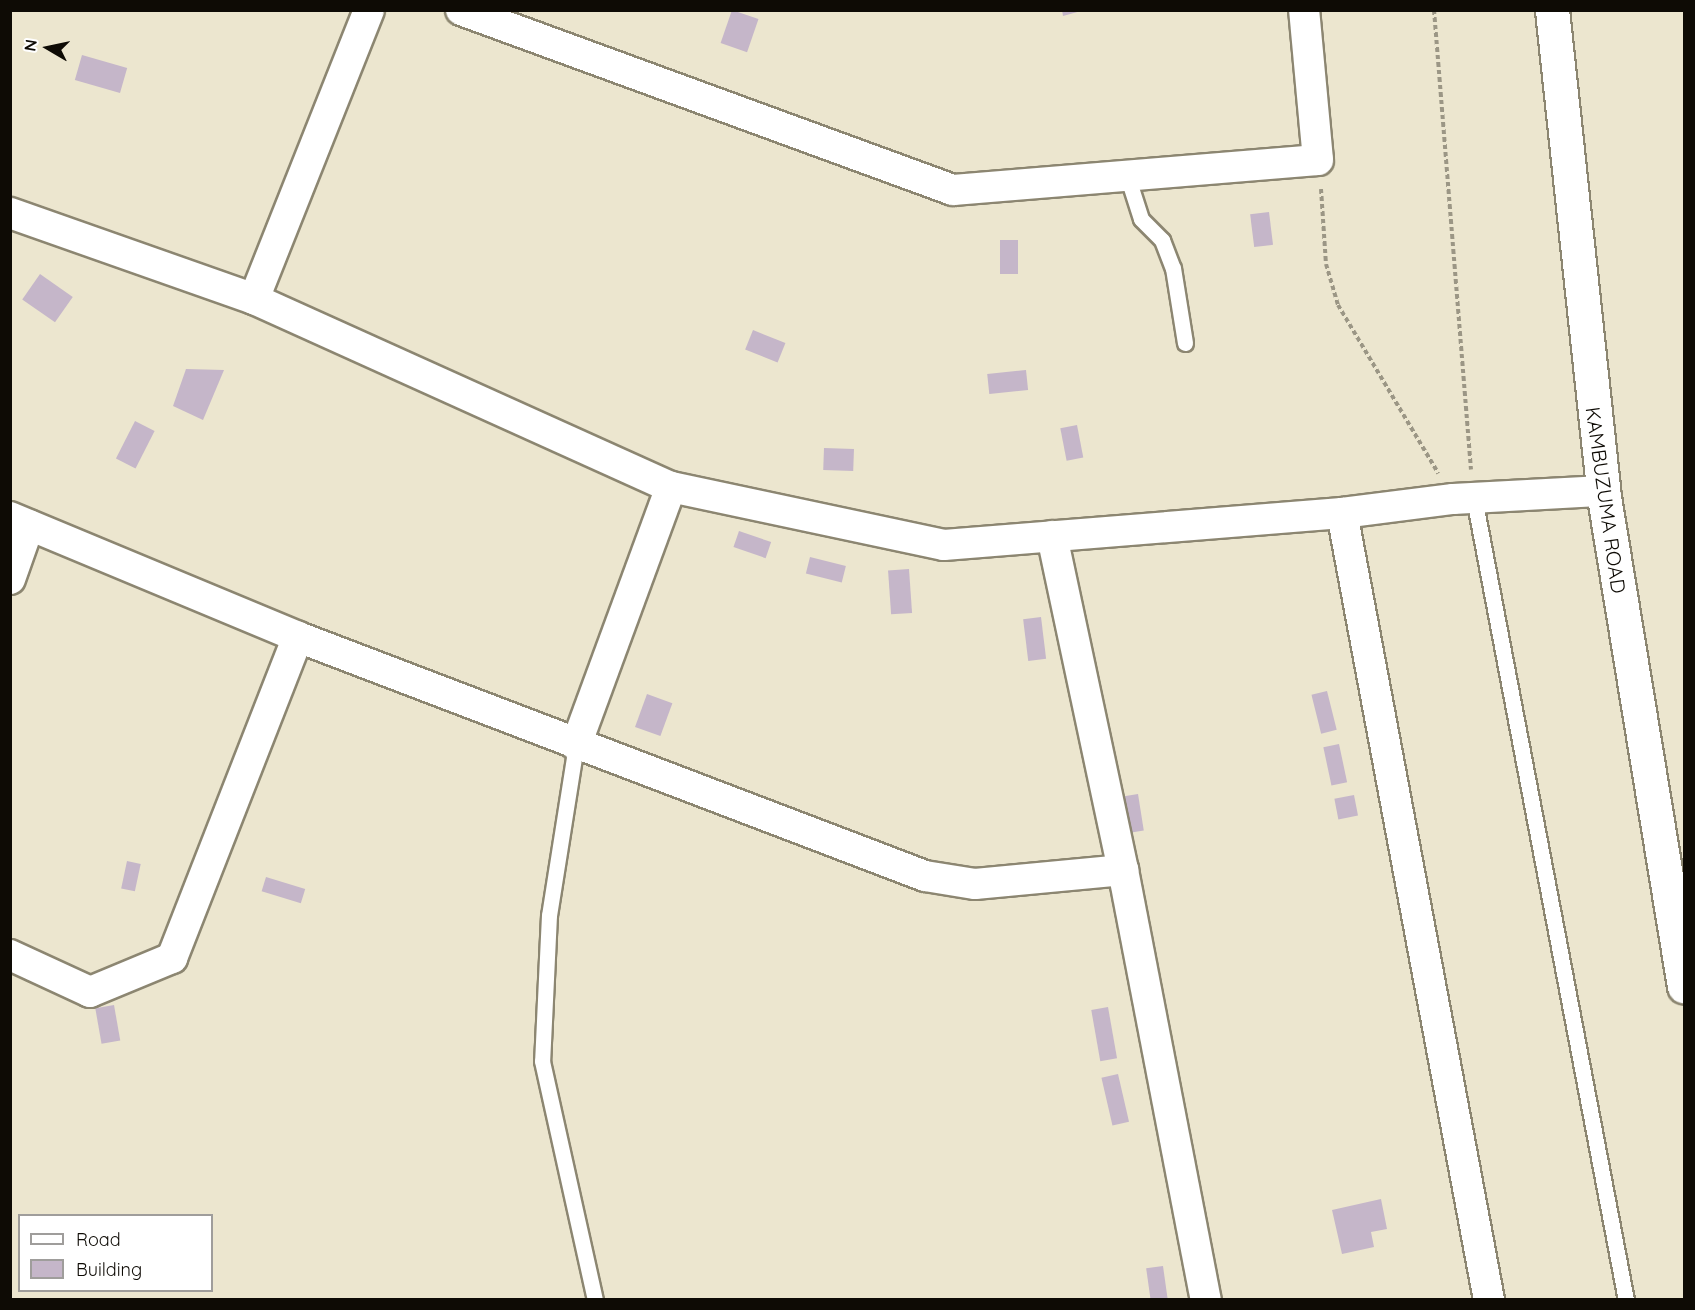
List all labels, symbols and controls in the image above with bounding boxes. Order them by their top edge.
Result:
north arrow [18,18,78,78]
text: N [19,38,41,53]
street label: KAMBUZUMA ROAD [1581,405,1631,595]
legend [18,1214,213,1292]
text: Road [76,1228,121,1251]
text: Building [76,1258,142,1281]

